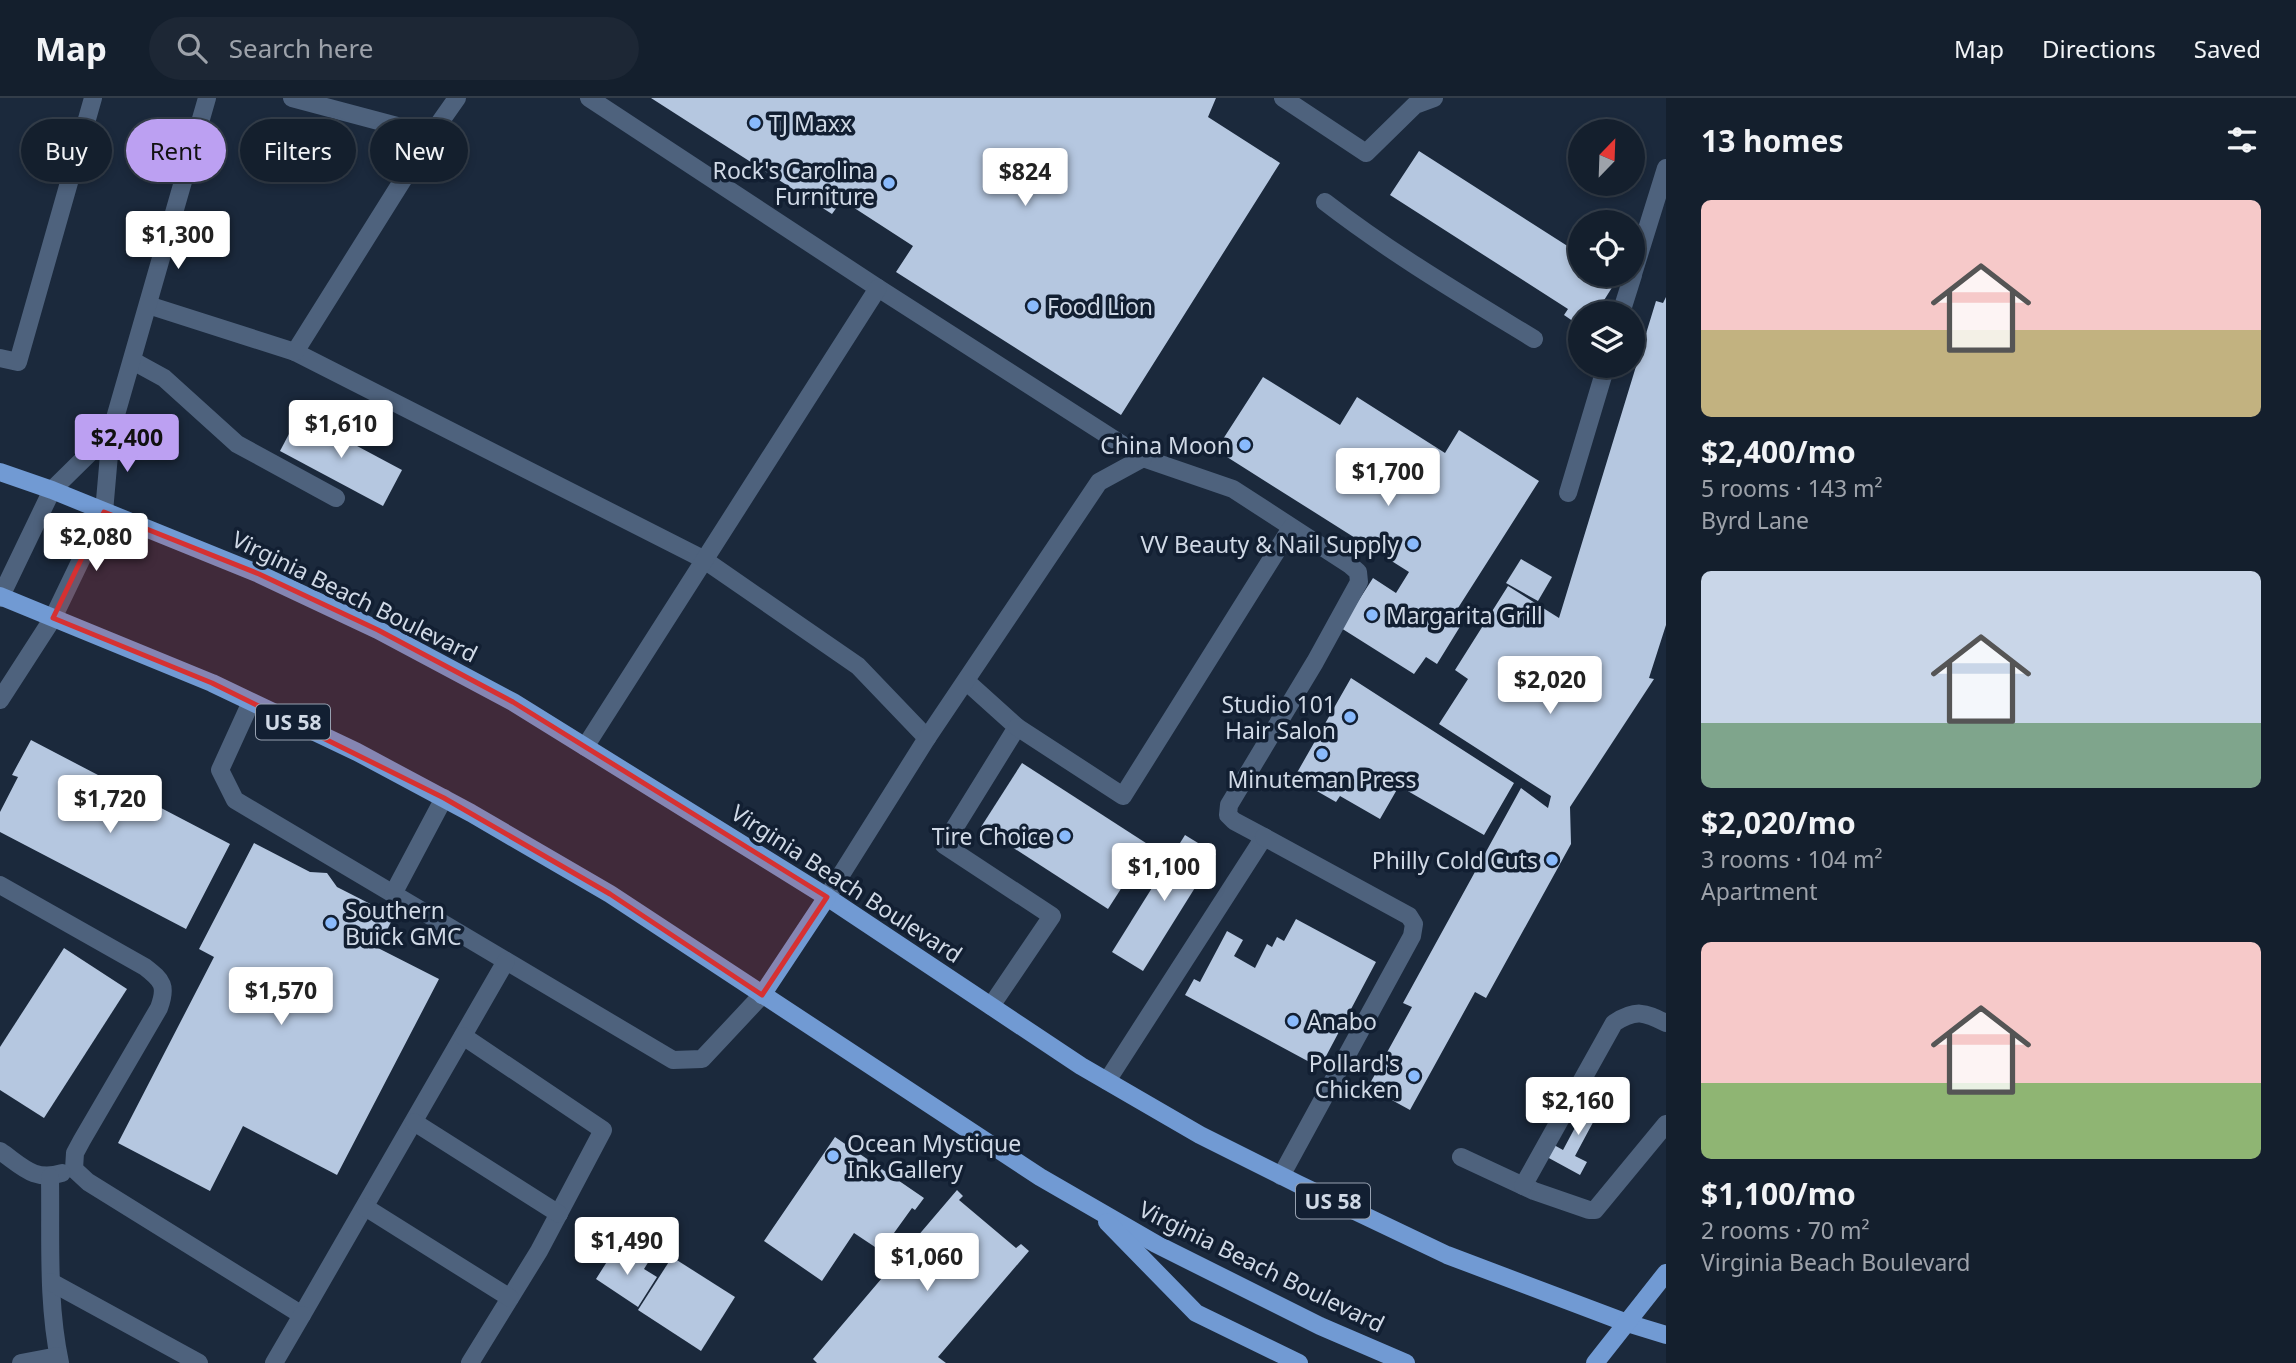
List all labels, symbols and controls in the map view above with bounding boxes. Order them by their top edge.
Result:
search box [149,17,639,80]
text: Map [35,26,107,71]
icon: search [173,29,211,67]
text: Search here [229,30,373,66]
text: Map [1954,32,2004,65]
text: Directions [2042,32,2156,65]
text: Saved [2194,32,2261,65]
place label: TJ Maxx [769,107,852,139]
marker: TJ Maxx [747,115,763,131]
chip: Buy [21,119,112,182]
chip: Rent [126,119,226,182]
chip: Filters [240,119,356,182]
chip: New [370,119,468,182]
north arrow [1568,119,1645,196]
map controls [1568,119,1645,378]
text: 13 homes [1701,120,1844,161]
icon: filters [2223,121,2261,159]
pin: $824 [984,148,1066,208]
place label: Rock's Carolina Furniture [713,154,875,212]
text: $824 [999,155,1051,187]
marker: Rock's Carolina Furniture [881,175,897,191]
button: locate [1568,210,1645,287]
pin: $1,300 [121,212,235,271]
text: $1,300 [142,218,214,250]
icon: home [1918,245,2044,371]
place label: Food Lion [1047,290,1153,322]
marker: Food Lion [1025,298,1041,314]
button: layers [1568,301,1645,378]
pin: $1,610 [284,400,398,460]
text: $1,610 [305,407,377,439]
pin: $2,400 [70,414,184,474]
text: $2,400 [91,421,163,453]
place label: China Moon [1100,429,1231,461]
text: $2,400/mo [1701,431,1856,472]
marker: China Moon [1237,437,1253,453]
pin: $1,700 [1331,448,1445,508]
text: $1,700 [1352,455,1424,487]
text: 5 rooms · 143 m² [1701,472,1883,504]
text: Byrd Lane [1701,504,1809,536]
pin: $2,080 [39,514,153,573]
text: $2,080 [60,520,132,552]
street label: Virginia Beach Boulevard [227,523,483,669]
place label: VV Beauty & Nail Supply [1141,528,1399,560]
marker: VV Beauty & Nail Supply [1405,536,1421,552]
place label: Margarita Grill [1386,599,1543,631]
marker: Margarita Grill [1364,607,1380,623]
icon: home [1918,616,2044,742]
pin: $2,020 [1493,656,1607,716]
text: $2,020 [1514,663,1586,695]
place label: Studio 101 Hair Salon [1221,688,1336,746]
road number: US 58 [256,704,330,740]
marker: Studio 101 Hair Salon [1342,709,1358,725]
marker: Minuteman Press [1314,746,1330,762]
place label: Minuteman Press [1227,763,1417,795]
pin: $1,720 [53,776,167,835]
text: $1,720 [74,782,146,814]
street label: Virginia Beach Boulevard [725,796,969,970]
text: $2,020/mo [1701,802,1856,843]
place label: Tire Choice [932,820,1051,852]
marker: Tire Choice [1057,828,1073,844]
text: 3 rooms · 104 m² [1701,843,1883,875]
pin: $1,100 [1107,844,1221,903]
place label: Philly Cold Cuts [1372,844,1538,876]
text: $1,100 [1128,850,1200,882]
marker: Philly Cold Cuts [1544,852,1560,868]
text: Apartment [1701,875,1818,907]
place label: Southern Buick GMC [345,894,462,952]
marker: Southern Buick GMC [323,915,339,931]
pin: $1,570 [224,968,338,1027]
text: $1,570 [245,974,317,1006]
icon: home [1918,987,2044,1113]
place label: Anabo [1307,1005,1377,1037]
marker: Anabo [1285,1013,1301,1029]
place label: Pollard's Chicken [1309,1047,1400,1105]
marker: Pollard's Chicken [1406,1068,1422,1084]
pin: $2,160 [1521,1077,1635,1137]
text: $2,160 [1542,1084,1614,1116]
place label: Ocean Mystique Ink Gallery [847,1127,1021,1185]
marker: Ocean Mystique Ink Gallery [825,1148,841,1164]
text: $1,100/mo [1701,1173,1856,1214]
road number: US 58 [1296,1184,1370,1218]
street label: Virginia Beach Boulevard [1134,1193,1390,1339]
text: 2 rooms · 70 m² [1701,1214,1870,1246]
pin: $1,490 [570,1218,684,1277]
text: $1,490 [591,1224,663,1256]
pin: $1,060 [870,1234,984,1293]
text: $1,060 [891,1240,963,1272]
text: Virginia Beach Boulevard [1701,1246,1970,1278]

